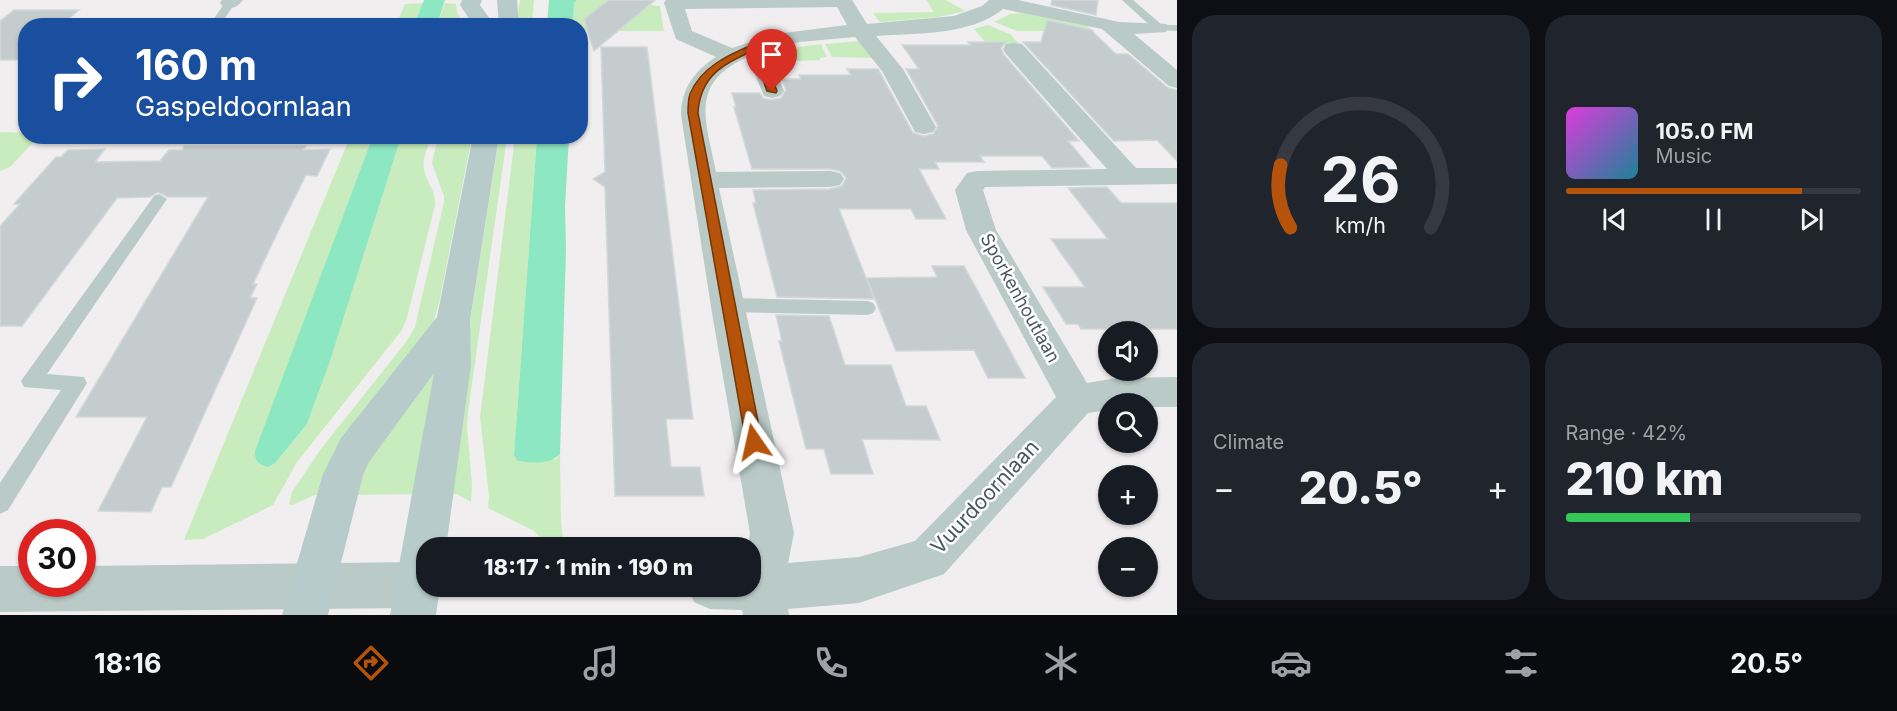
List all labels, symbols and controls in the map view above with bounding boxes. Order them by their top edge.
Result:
pin [746,29,797,91]
icon: arrive [755,38,788,71]
text: 160 m [135,39,257,90]
icon: right [36,42,114,120]
text: Gaspeldoornlaan [135,90,352,123]
text: 105.0 FM [1656,118,1754,144]
text: 26 [1321,143,1401,218]
text: Music [1656,144,1712,168]
icon: previous [1598,203,1631,236]
icon: pause [1697,203,1730,236]
icon: next [1795,203,1828,236]
text: km/h [1335,213,1386,239]
street label: Sporkenhoutlaan [976,230,1065,366]
map controls [1098,321,1158,597]
button: sound [1098,321,1158,381]
button: search [1098,393,1158,453]
position arrow [722,410,786,474]
text: Range · 42% [1566,421,1687,445]
text: Climate [1213,430,1284,454]
street label: Vuurdoornlaan [925,435,1044,559]
text: 210 km [1566,451,1723,506]
text: 20.5° [1299,460,1423,515]
button: + [1098,465,1158,525]
text: − [1213,468,1235,508]
text: + [1487,468,1509,508]
speed limit sign: 30 [18,519,96,597]
button: − [1098,537,1158,597]
text: 18:17 · 1 min · 190 m [484,554,693,580]
icon: directions [350,642,392,684]
icon: music [580,642,622,684]
icon: phone [810,642,852,684]
icon: climate [1040,642,1082,684]
icon: car [1270,642,1312,684]
icon: filters [1500,642,1542,684]
text: 18:16 [94,647,161,680]
text: 20.5° [1730,647,1803,680]

